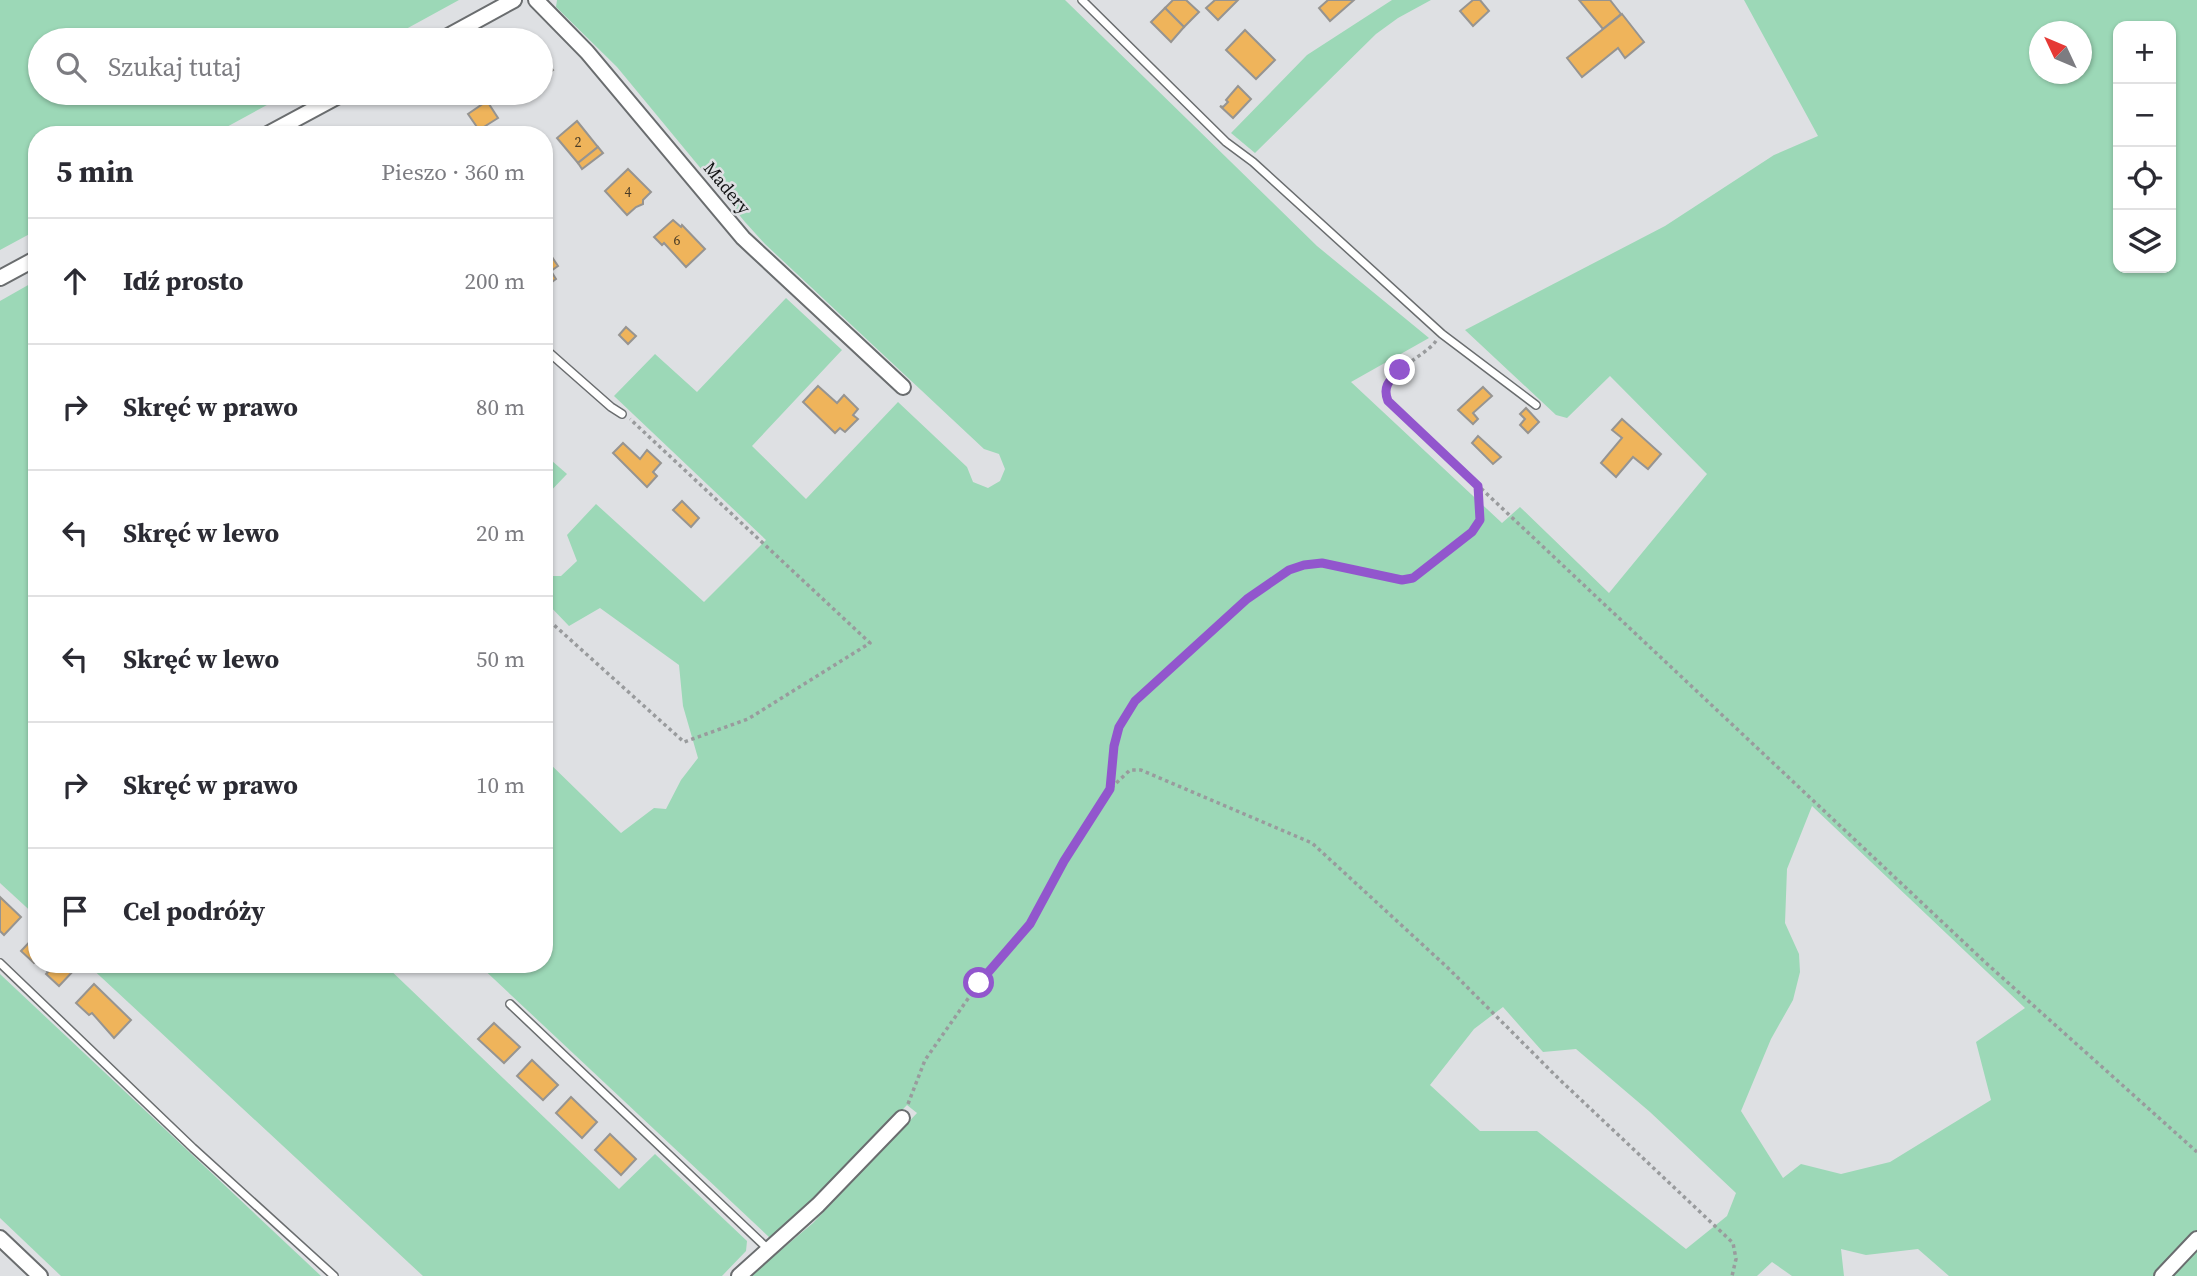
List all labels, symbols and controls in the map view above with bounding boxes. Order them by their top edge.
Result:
north arrow [2029,21,2092,84]
map controls [2113,21,2176,273]
button: + [2113,21,2176,84]
search box [28,28,553,105]
icon: search [52,48,90,86]
text: Szukaj tutaj [108,49,242,85]
button: − [2113,84,2176,147]
house number: 2 [575,132,582,152]
button: locate [2113,147,2176,210]
text: 5 min [56,151,134,192]
text: Pieszo · 360 m [381,156,525,188]
street label: Madery [698,156,757,220]
house number: 4 [625,182,632,202]
button: layers [2113,210,2176,273]
house number: 6 [674,230,681,250]
icon: ahead [56,262,94,300]
text: Idź prosto [123,263,243,299]
text: 200 m [464,265,525,297]
route end [1384,354,1415,385]
icon: right [56,388,94,426]
text: Skręć w prawo [123,389,298,425]
text: 80 m [476,391,525,423]
icon: left [56,514,94,552]
text: Skręć w lewo [123,515,279,551]
text: 20 m [476,517,525,549]
icon: left [56,640,94,678]
text: Skręć w lewo [123,641,279,677]
text: 50 m [476,643,525,675]
icon: right [56,766,94,804]
text: Skręć w prawo [123,767,298,803]
text: 10 m [476,769,525,801]
icon: arrive [56,892,94,930]
text: Cel podróży [123,893,265,929]
route start [963,967,994,998]

